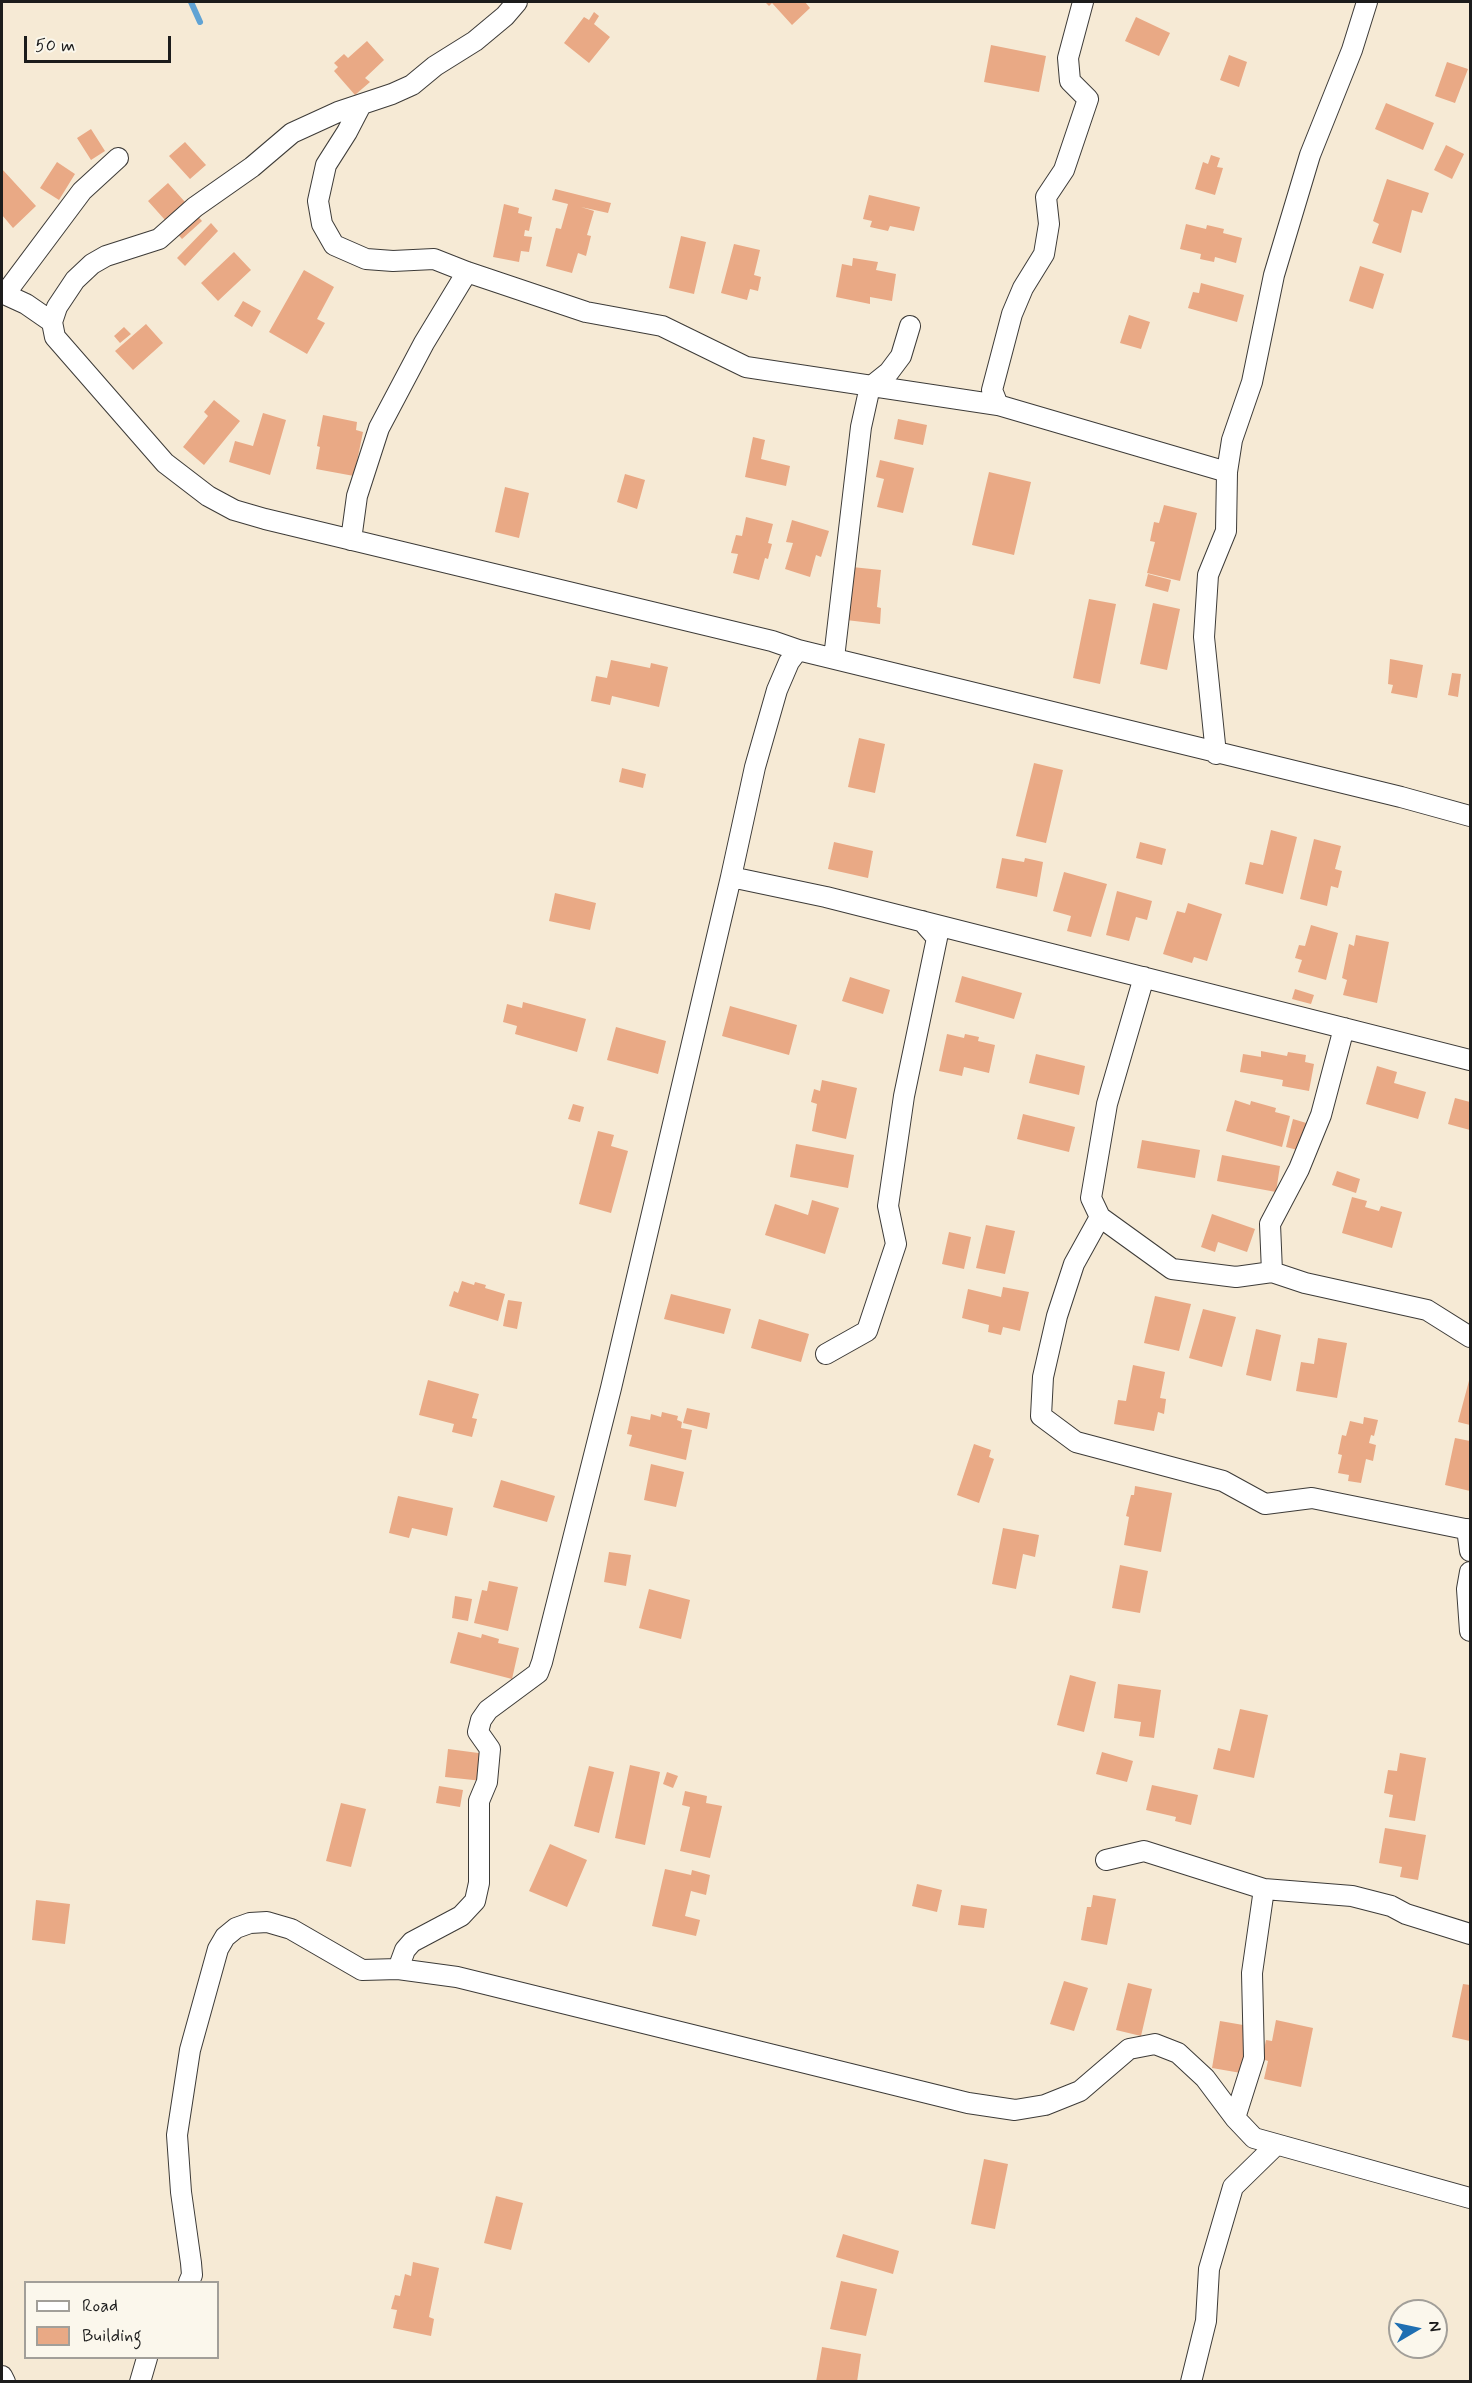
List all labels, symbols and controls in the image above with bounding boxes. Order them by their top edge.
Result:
scale bar [27,24,174,62]
text: 50 m [35,34,75,58]
legend [24,2281,219,2359]
text: Road [82,2294,118,2318]
north arrow [1388,2299,1448,2359]
text: N [1423,2320,1446,2333]
text: Building [82,2324,142,2348]

